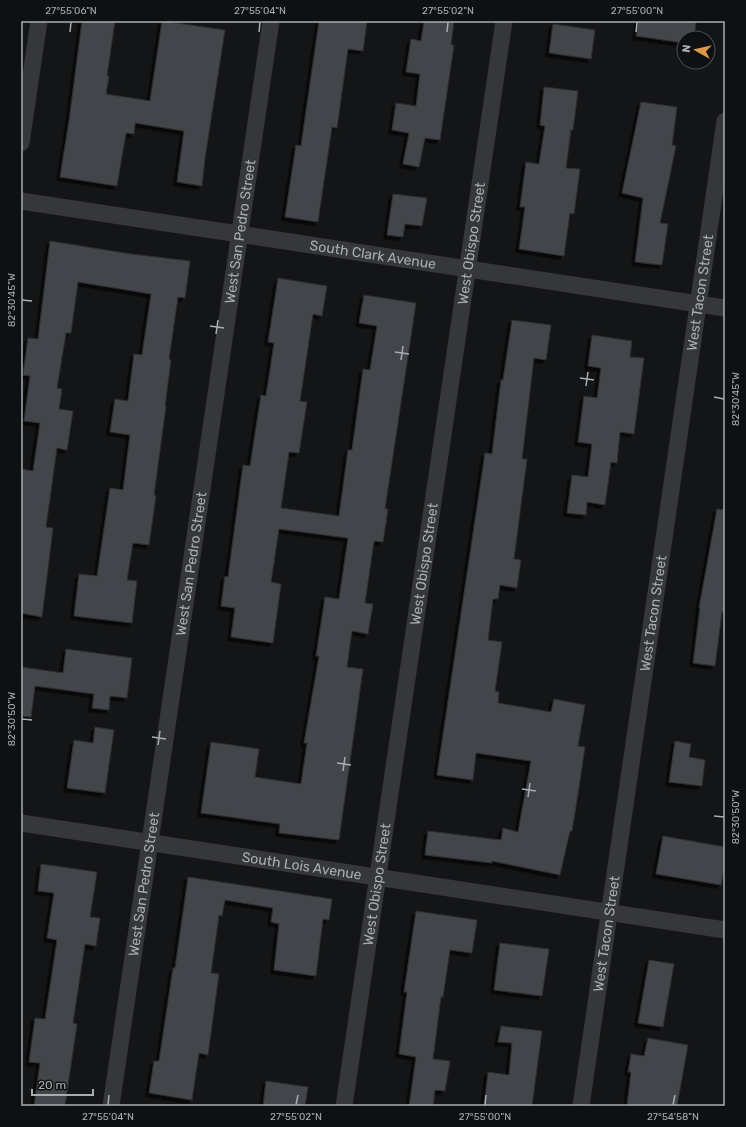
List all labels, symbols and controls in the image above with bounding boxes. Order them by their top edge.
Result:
text: 27°55'06"N [45,5,97,17]
text: 27°55'04"N [234,5,286,17]
text: 27°55'02"N [422,5,474,17]
text: 27°55'00"N [611,5,663,17]
north arrow [676,30,716,70]
text: N [680,44,694,54]
street label: West San Pedro Street [221,158,259,305]
street label: West Obispo Street [454,180,489,306]
street label: West Tacon Street [683,233,717,352]
street label: South Clark Avenue [309,236,438,273]
text: 82°30'45"W [6,273,18,327]
text: 82°30'45"W [730,372,742,426]
street label: West San Pedro Street [172,490,210,637]
street label: West Obispo Street [407,501,441,626]
street label: West Tacon Street [636,553,670,672]
text: 82°30'50"W [6,692,18,746]
text: 82°30'50"W [730,790,742,844]
street label: West San Pedro Street [125,811,163,958]
street label: West Obispo Street [359,822,394,947]
street label: South Lois Avenue [241,848,363,883]
street label: West Tacon Street [589,874,623,993]
scale bar [32,1071,93,1097]
text: 20 m [38,1078,66,1092]
text: 27°55'04"N [82,1111,134,1123]
text: 27°55'02"N [270,1111,322,1123]
text: 27°55'00"N [459,1111,511,1123]
text: 27°54'58"N [647,1111,699,1123]

